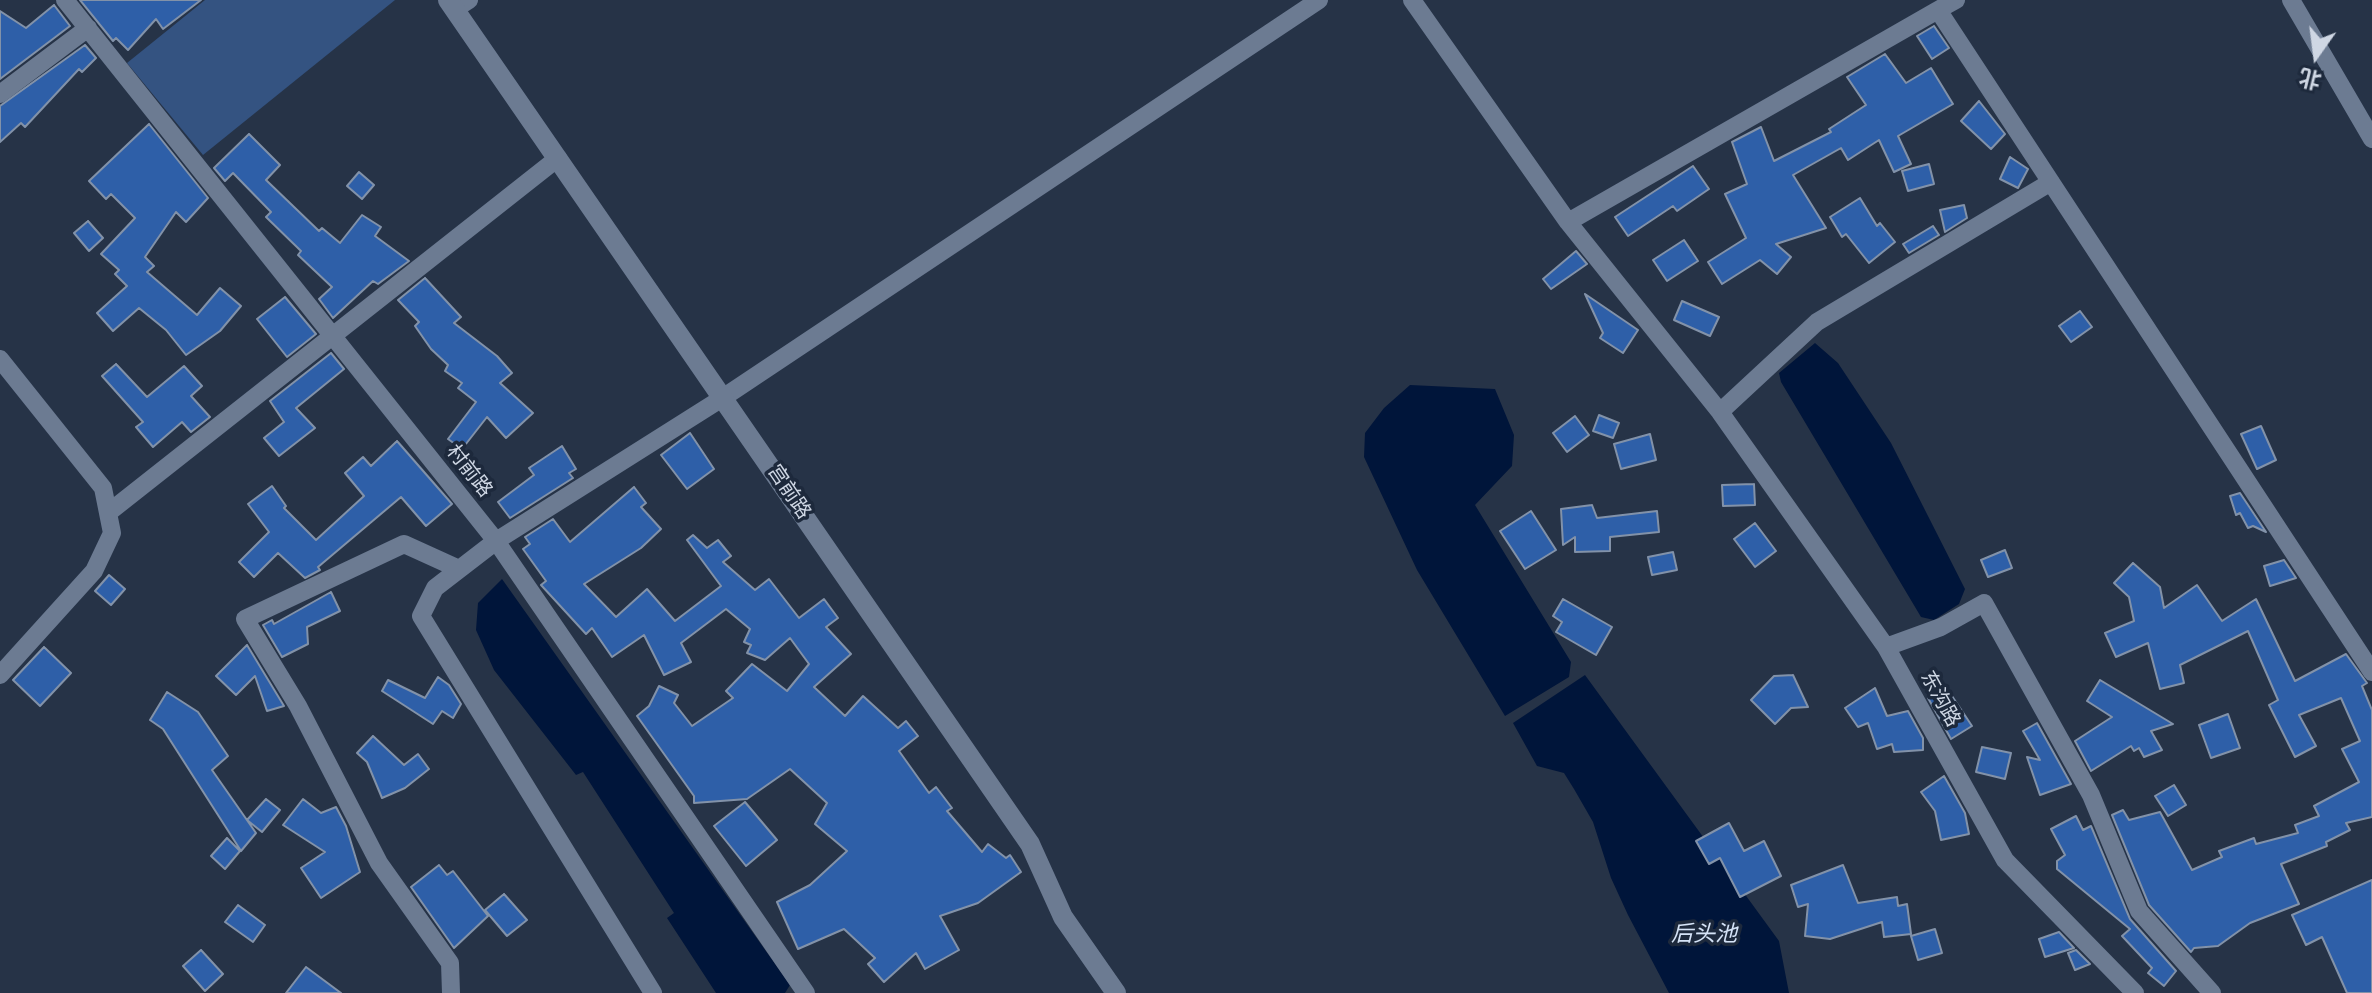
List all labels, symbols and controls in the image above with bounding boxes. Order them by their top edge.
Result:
north arrow [2276,16,2356,96]
text: 北 [2296,63,2324,96]
street label: 村前路 [441,440,497,502]
street label: 宫前路 [762,460,816,524]
street label: 东沟路 [1915,667,1965,731]
water label: 后头池 [1671,922,1737,948]

